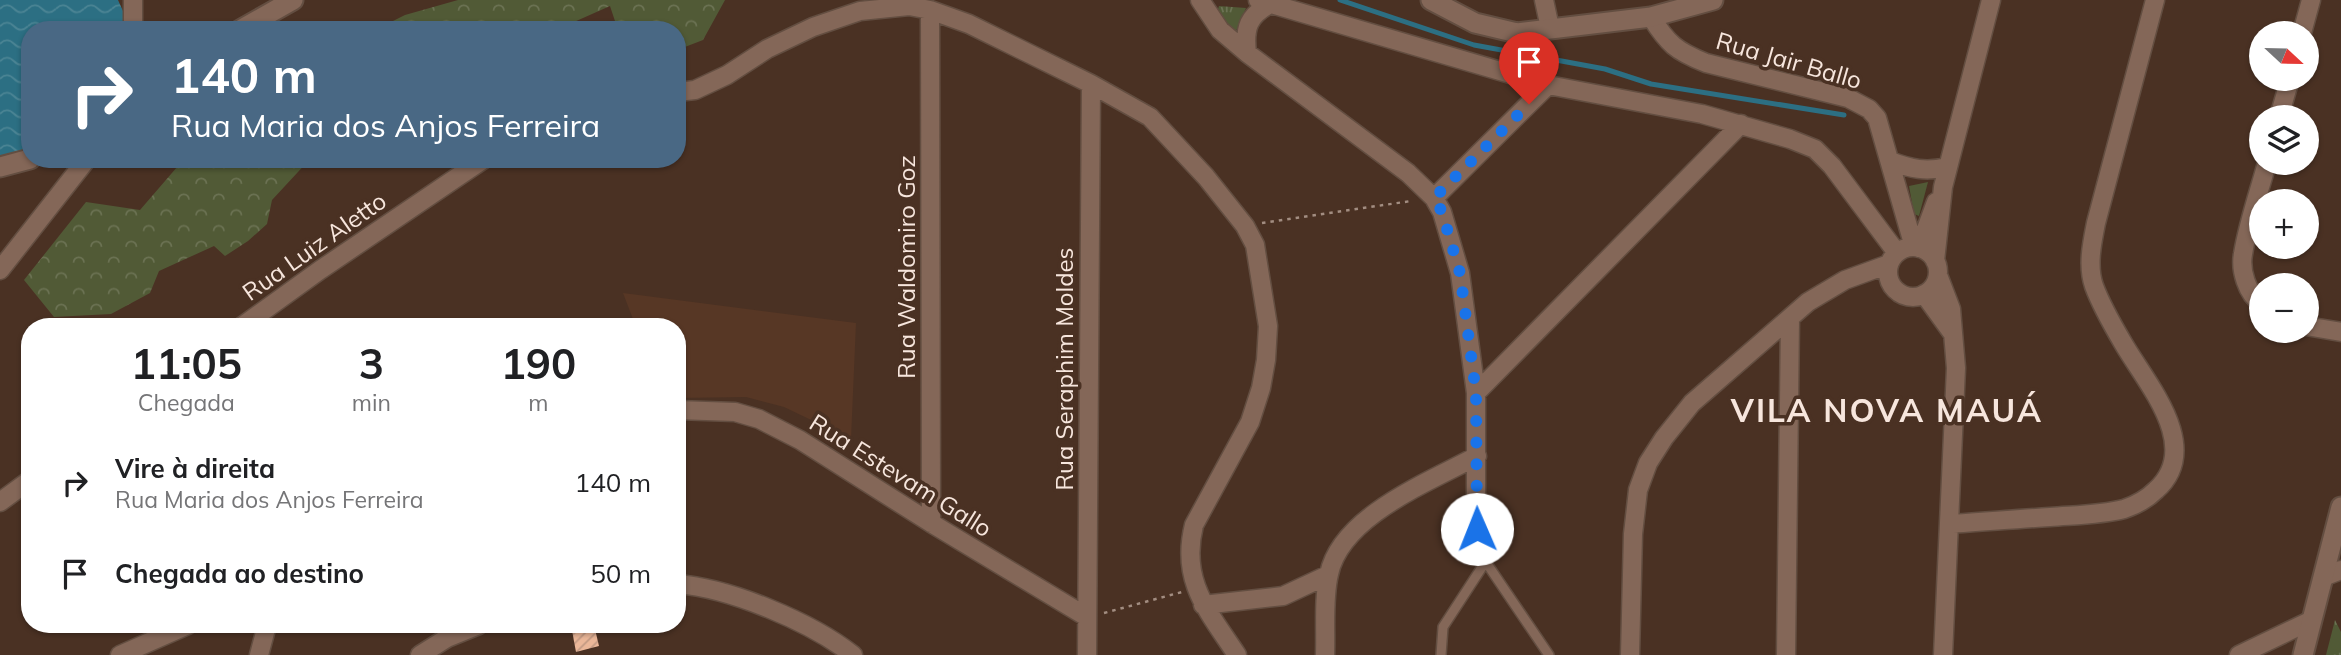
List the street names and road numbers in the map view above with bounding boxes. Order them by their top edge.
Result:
street label: Rua Jair Ballo [1713,25,1865,95]
street label: Rua Waldomiro Goz [891,155,921,379]
street label: Rua Luiz Aletto [236,185,392,307]
street label: Rua Seraphim Moldes [1049,248,1079,491]
street label: Rua Estevam Gallo [804,407,998,543]

